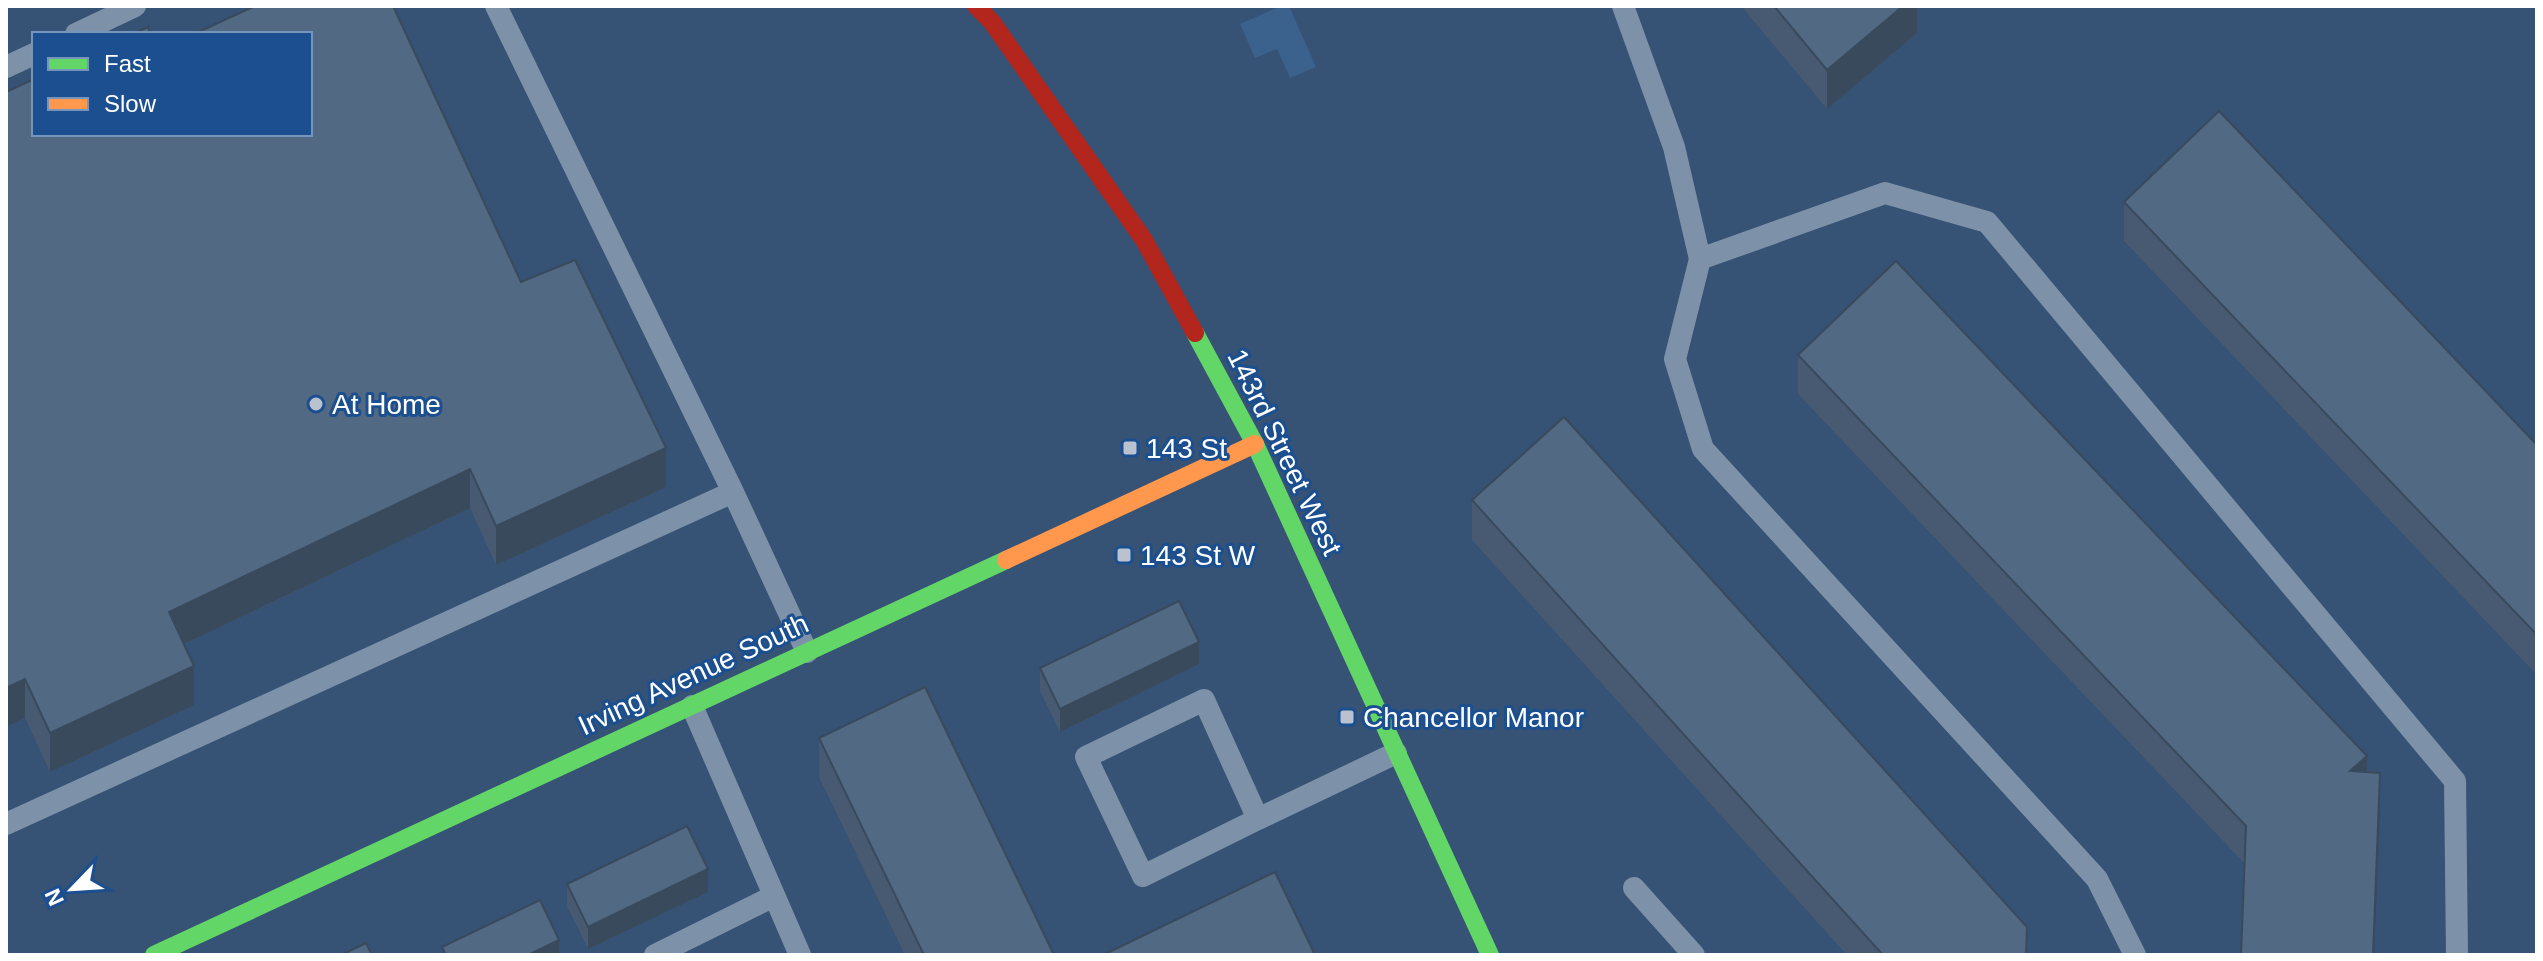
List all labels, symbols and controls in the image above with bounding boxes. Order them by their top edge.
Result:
legend [32,32,312,136]
text: Fast [104,50,151,77]
text: Slow [104,90,157,117]
street label: 143rd Street West [1221,344,1348,560]
place label: At Home [332,389,441,420]
marker: At Home [307,395,325,413]
place label: 143 St [1146,433,1227,464]
marker: 143 St [1121,439,1139,457]
place label: 143 St W [1140,540,1256,571]
marker: 143 St W [1115,546,1133,564]
street label: Irving Avenue South [573,608,813,741]
place label: Chancellor Manor [1363,702,1584,733]
marker: Chancellor Manor [1338,708,1356,726]
north arrow [32,849,112,929]
text: N [40,885,69,910]

